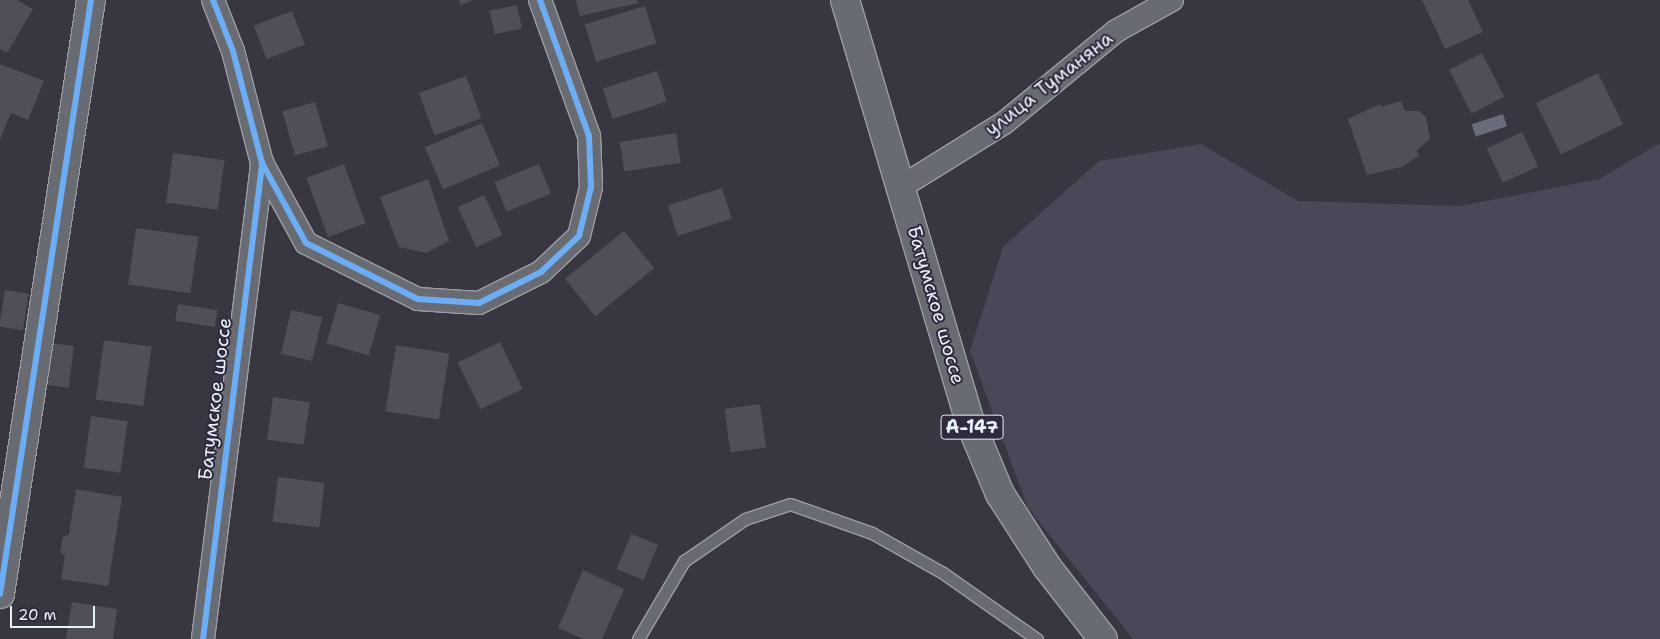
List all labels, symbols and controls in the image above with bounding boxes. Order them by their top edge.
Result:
street label: улица Туманяна [981,27,1117,141]
street label: Батумское шоссе [902,223,970,387]
street label: Батумское шоссе [194,316,236,482]
road number: А-147 [940,412,1004,442]
scale bar [12,596,98,628]
text: 20 m [18,605,57,625]

